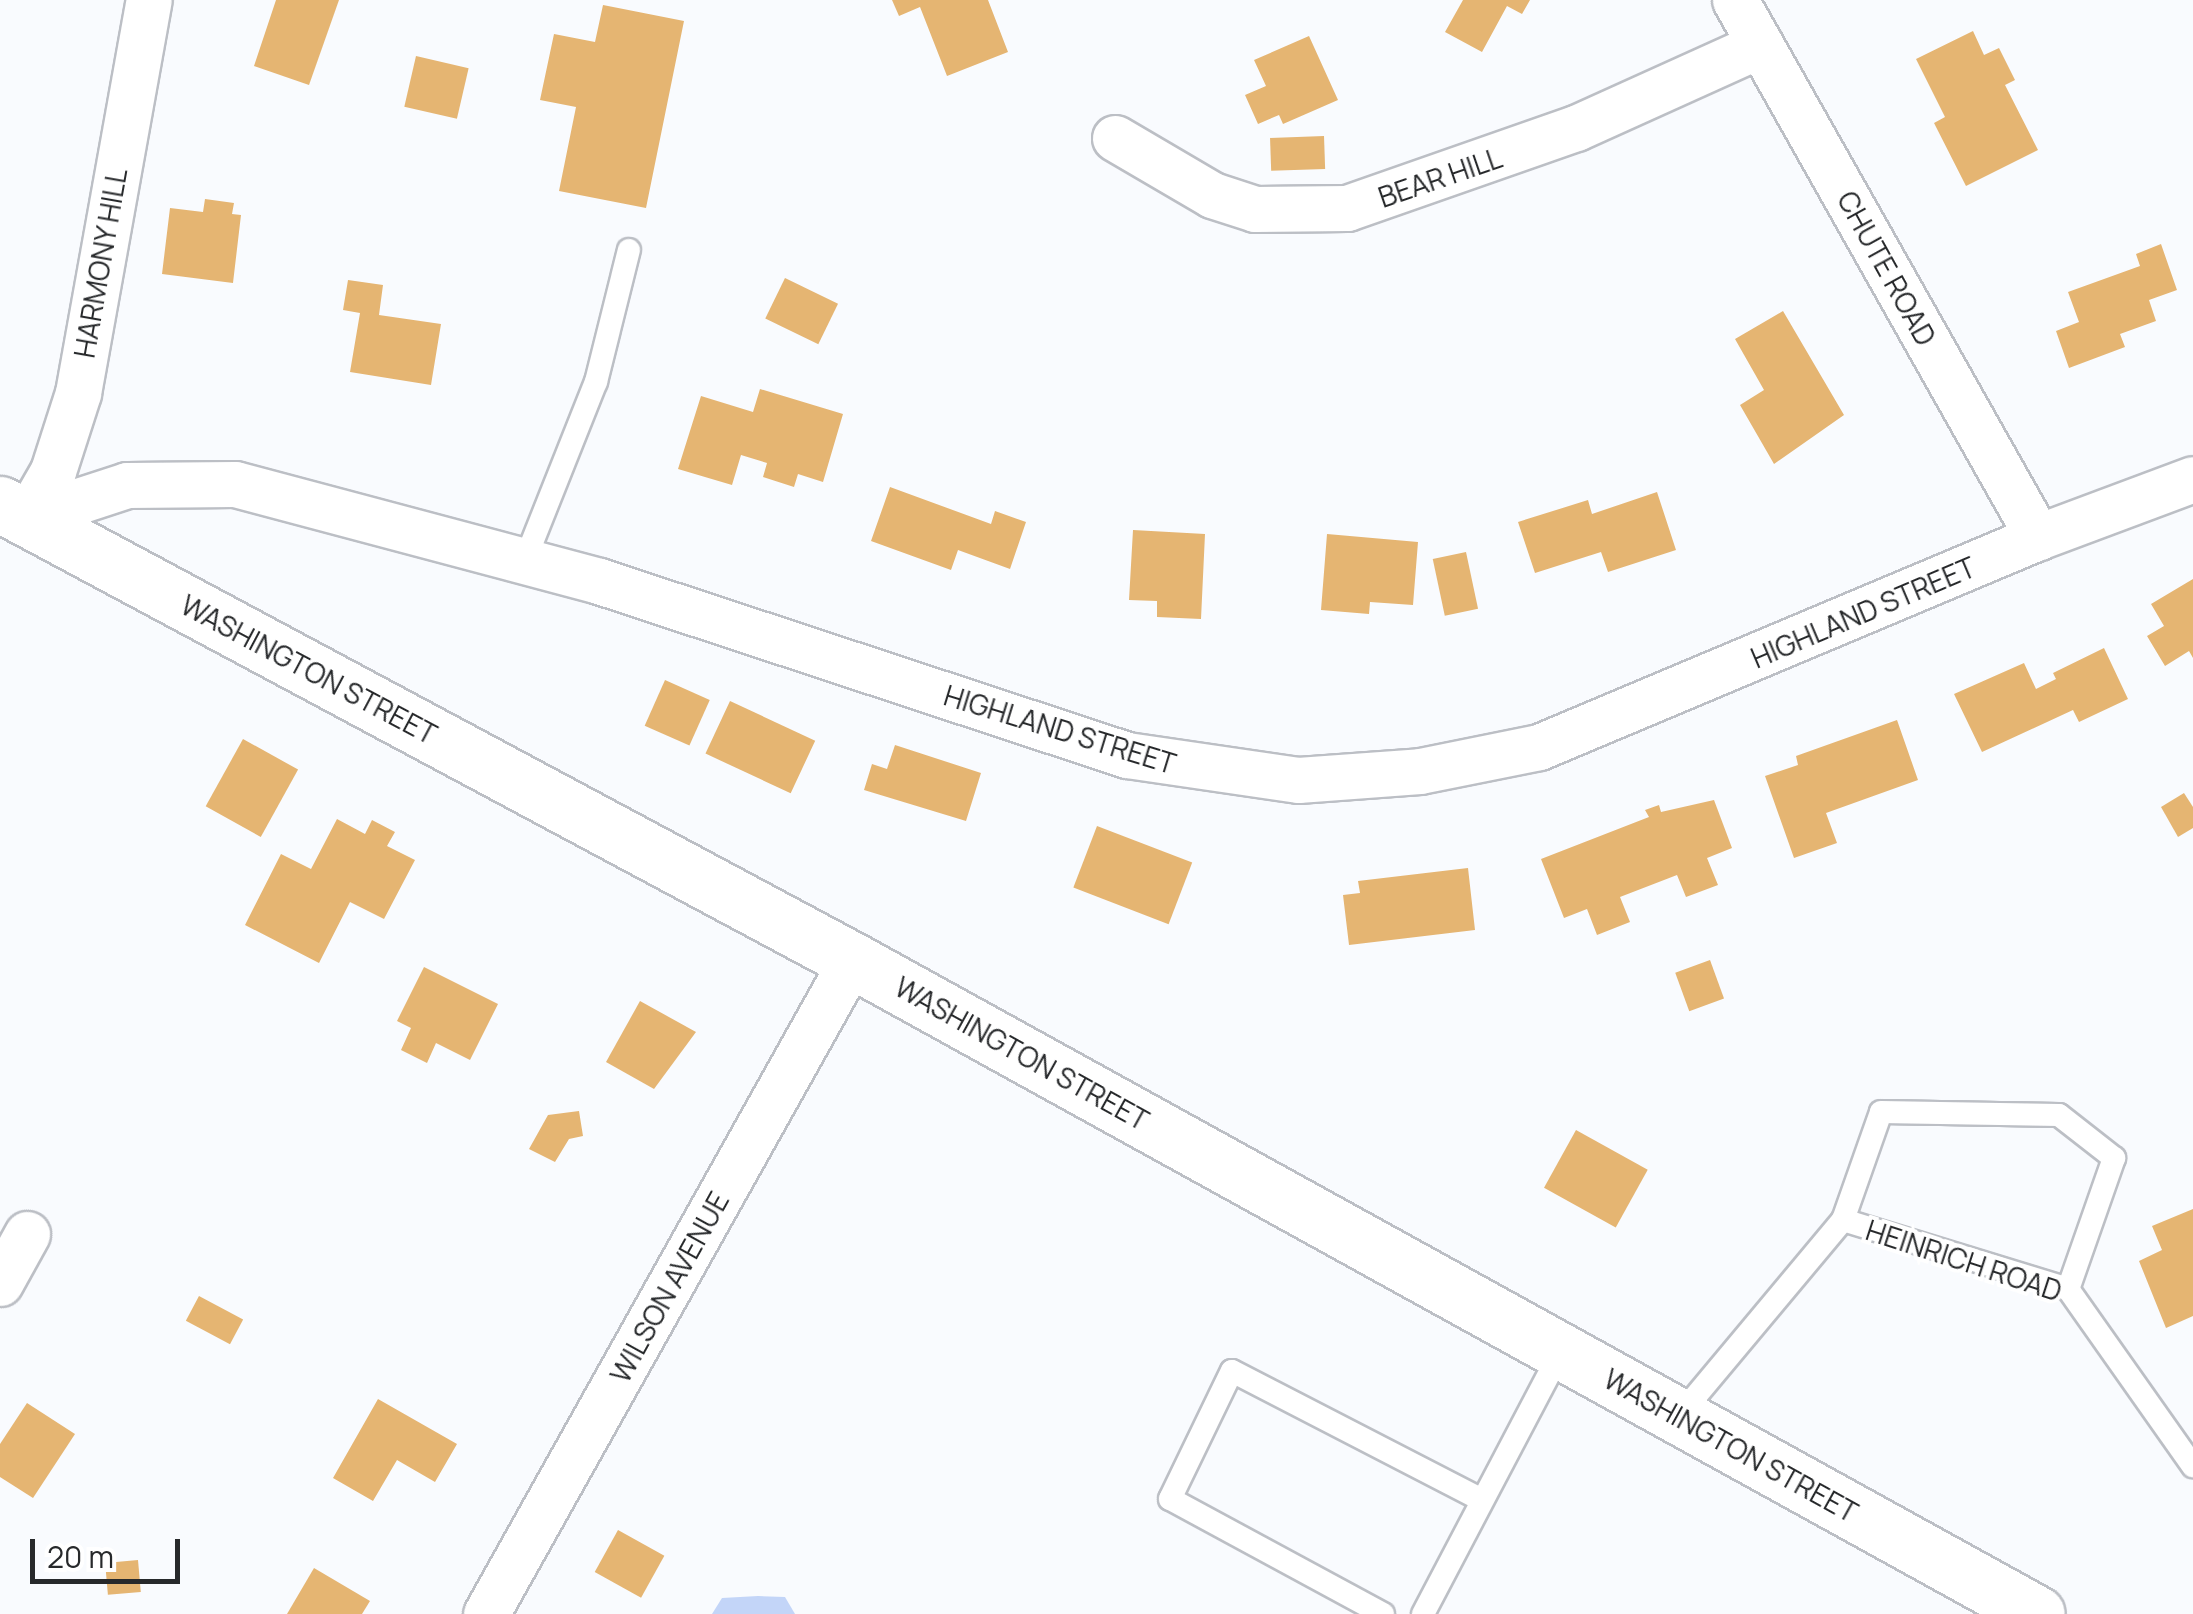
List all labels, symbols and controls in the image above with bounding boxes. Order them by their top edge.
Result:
street label: BEAR HILL [1374,140,1506,214]
street label: HARMONY HILL [67,165,133,361]
street label: CHUTE ROAD [1831,185,1943,351]
street label: HIGHLAND STREET [1746,550,1980,674]
street label: WASHINGTON STREET [175,587,443,751]
street label: HIGHLAND STREET [940,678,1180,780]
street label: WASHINGTON STREET [889,969,1155,1137]
street label: WILSON AVENUE [603,1186,735,1388]
street label: HEINRICH ROAD [1862,1213,2066,1307]
street label: WASHINGTON STREET [1598,1361,1864,1529]
scale bar [35,1519,185,1581]
text: 20 m [47,1536,114,1577]

